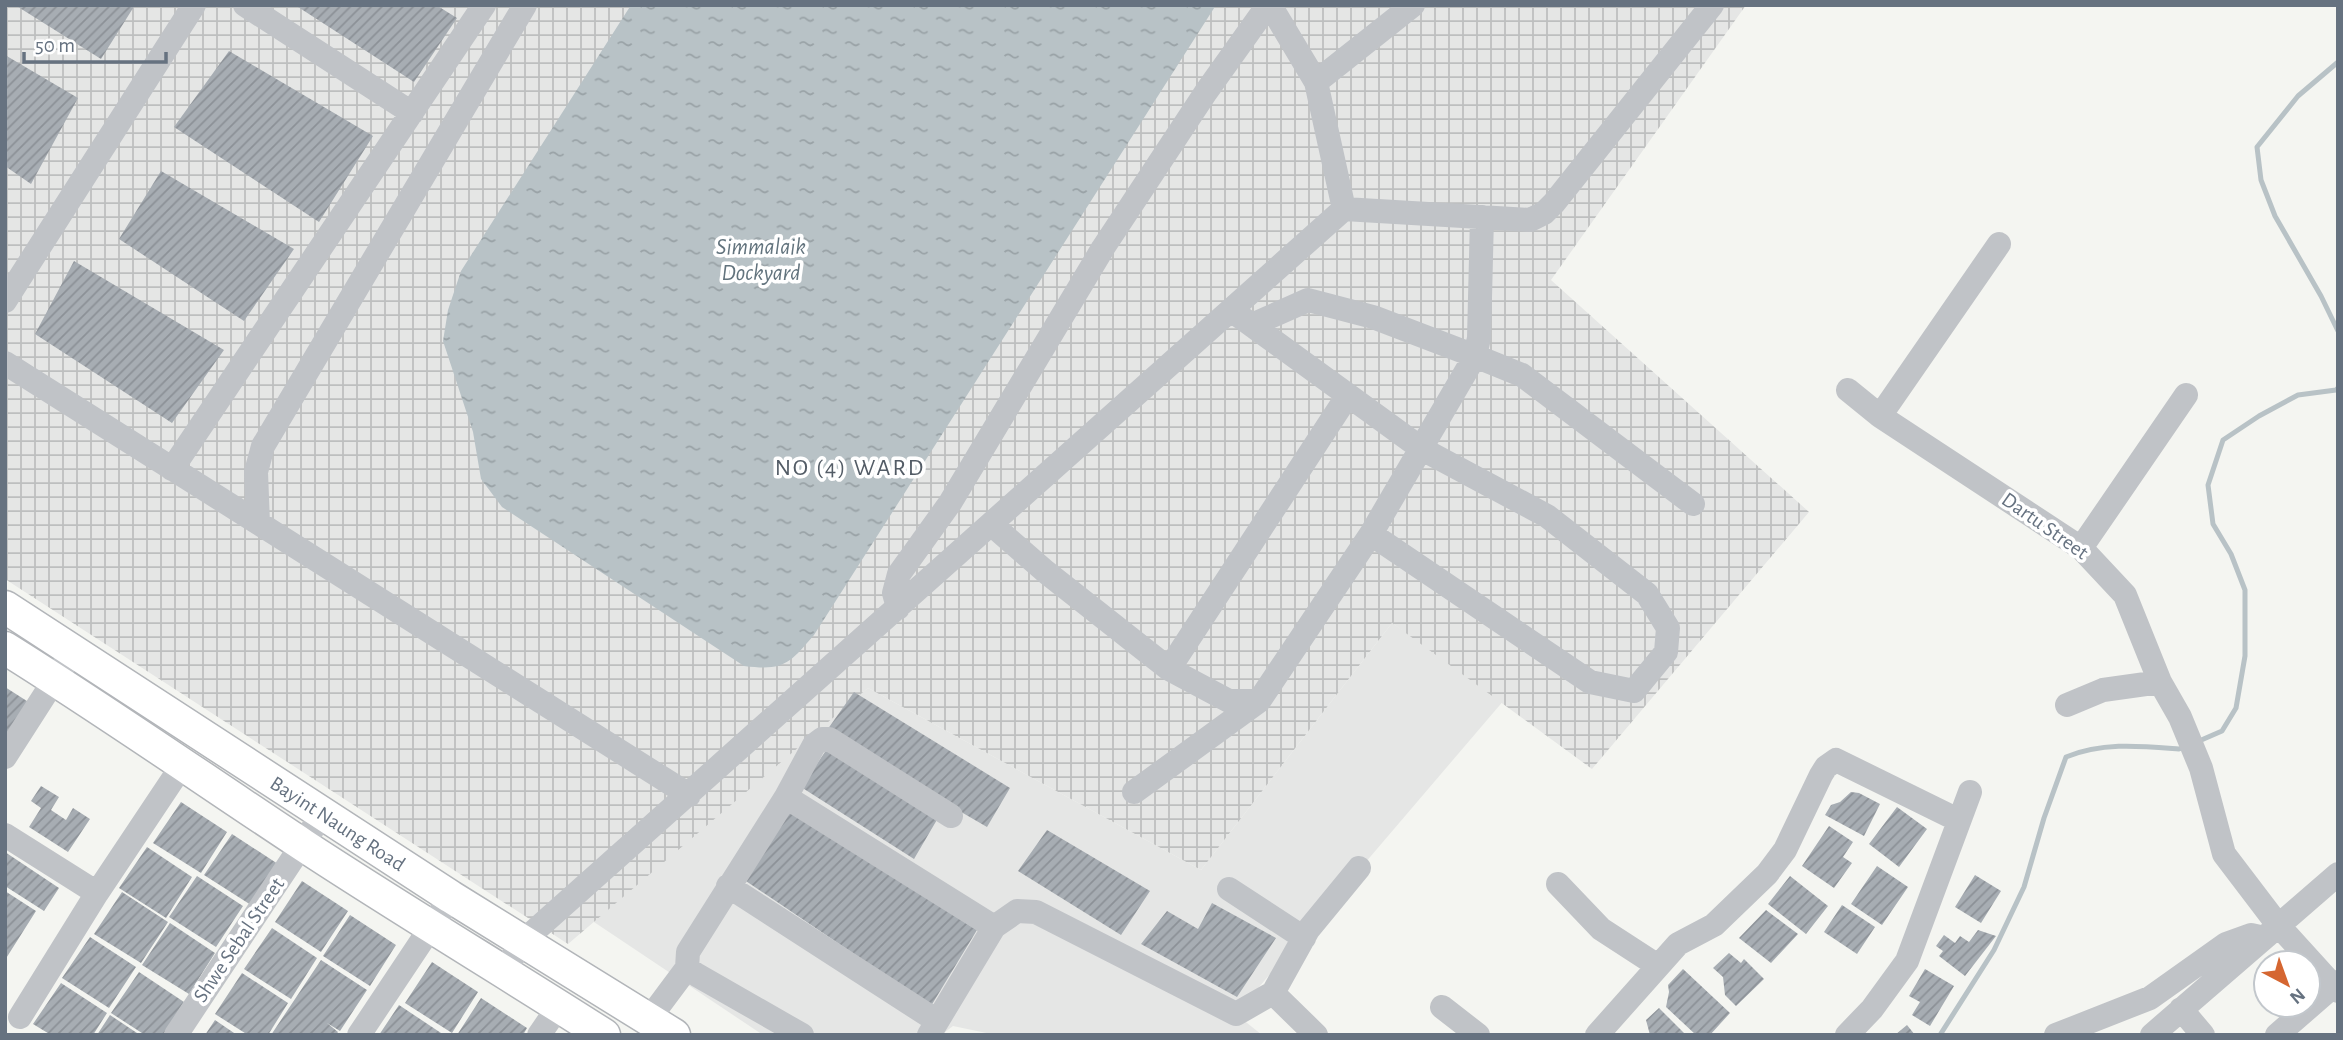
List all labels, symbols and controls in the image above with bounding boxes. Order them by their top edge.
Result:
scale bar [24,21,166,65]
text: 50 m [35,35,75,56]
water label: Simmalaik Dockyard [716,236,806,285]
district label: NO (4) WARD [775,456,925,480]
street label: Dartu Street [1998,489,2092,563]
street label: Bayint Naung Road [267,772,409,875]
street label: Shwe Sebal Street [190,874,288,1006]
north arrow [2252,949,2322,1019]
text: N [2286,984,2308,1007]

